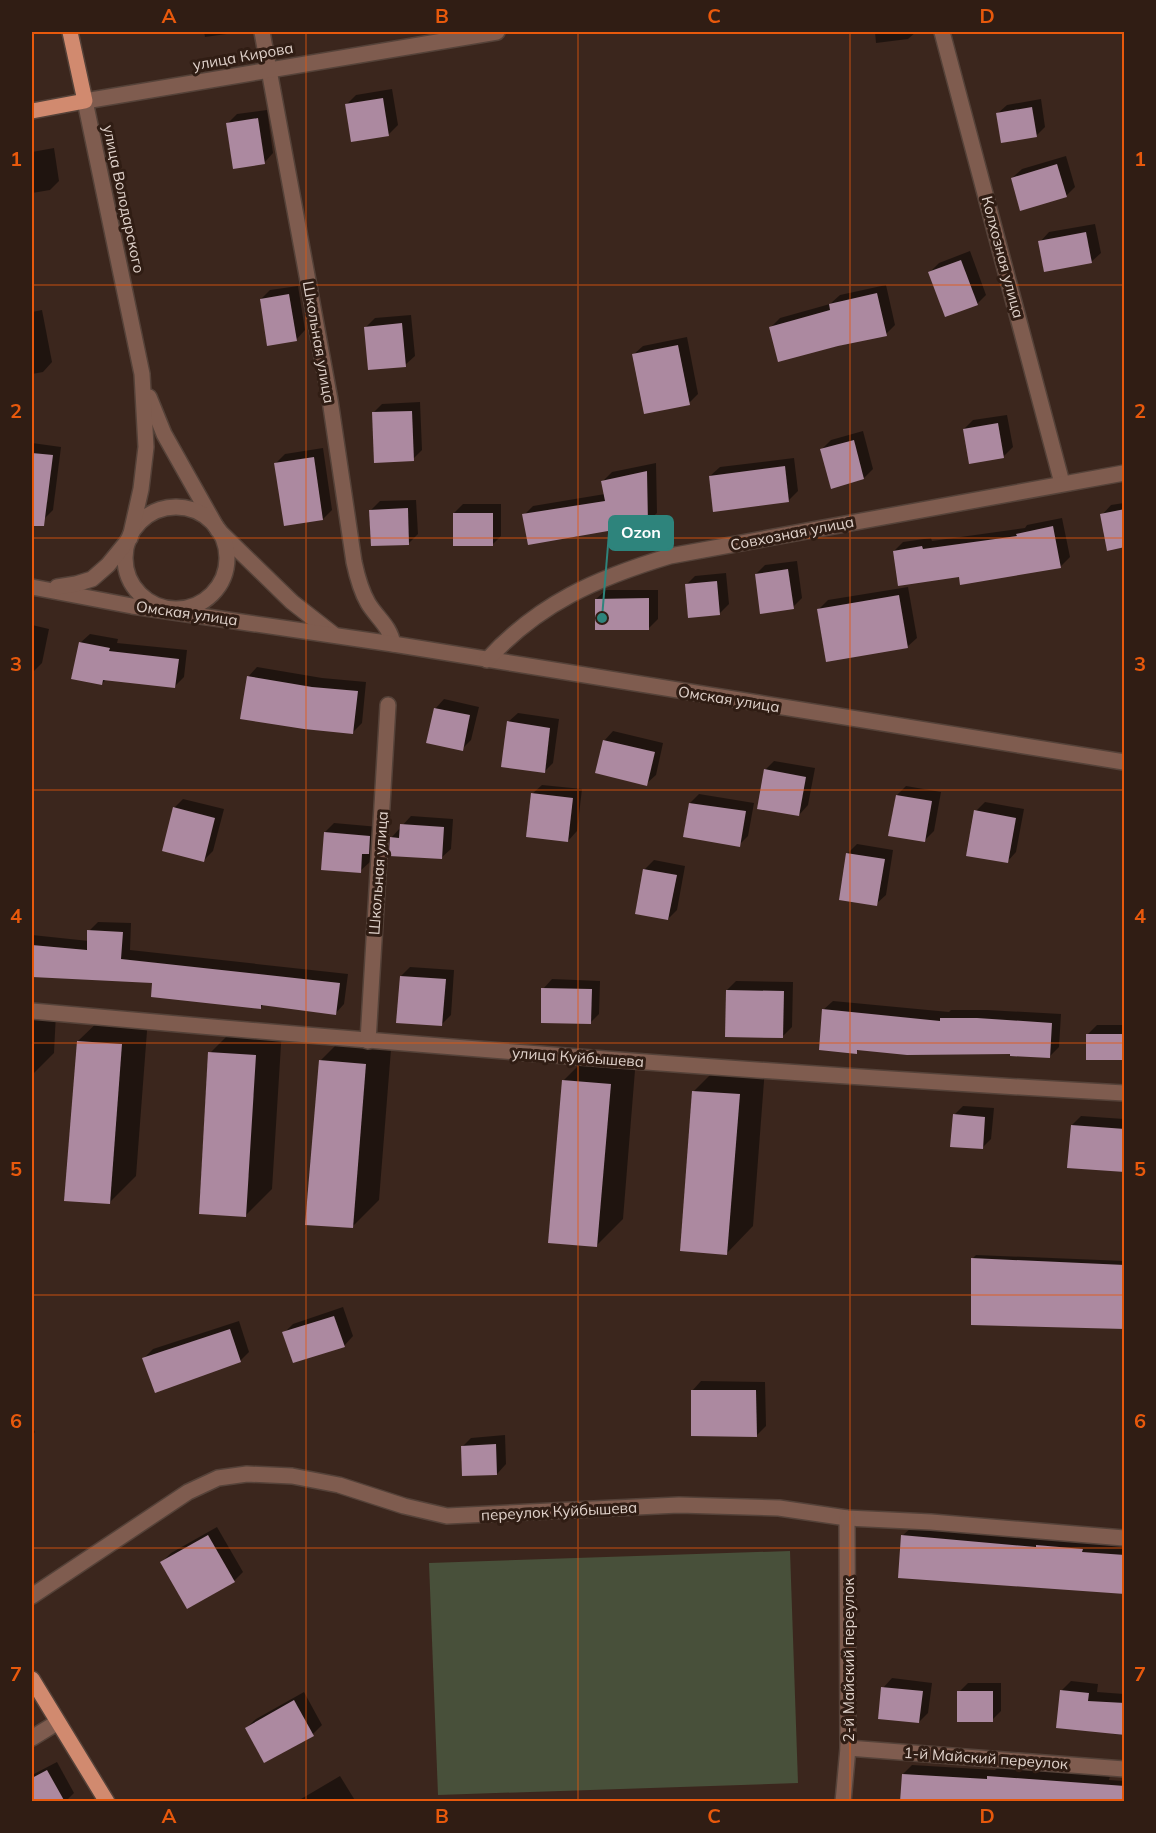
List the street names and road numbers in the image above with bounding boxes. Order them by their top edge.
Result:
street label: улица Кирова [191,38,295,74]
street label: улица Володарского [99,123,149,275]
street label: Колхозная улица [978,194,1028,320]
street label: Школьная улица [299,279,339,405]
street label: Совхозная улица [729,512,855,554]
street label: Омская улица [135,596,239,630]
street label: Омская улица [677,682,781,716]
street label: Школьная улица [364,811,392,935]
street label: улица Куйбышева [511,1043,645,1071]
street label: переулок Куйбышева [480,1497,638,1525]
street label: 2-й Майский переулок [839,1577,858,1742]
street label: 1-й Майский переулок [903,1743,1070,1773]

